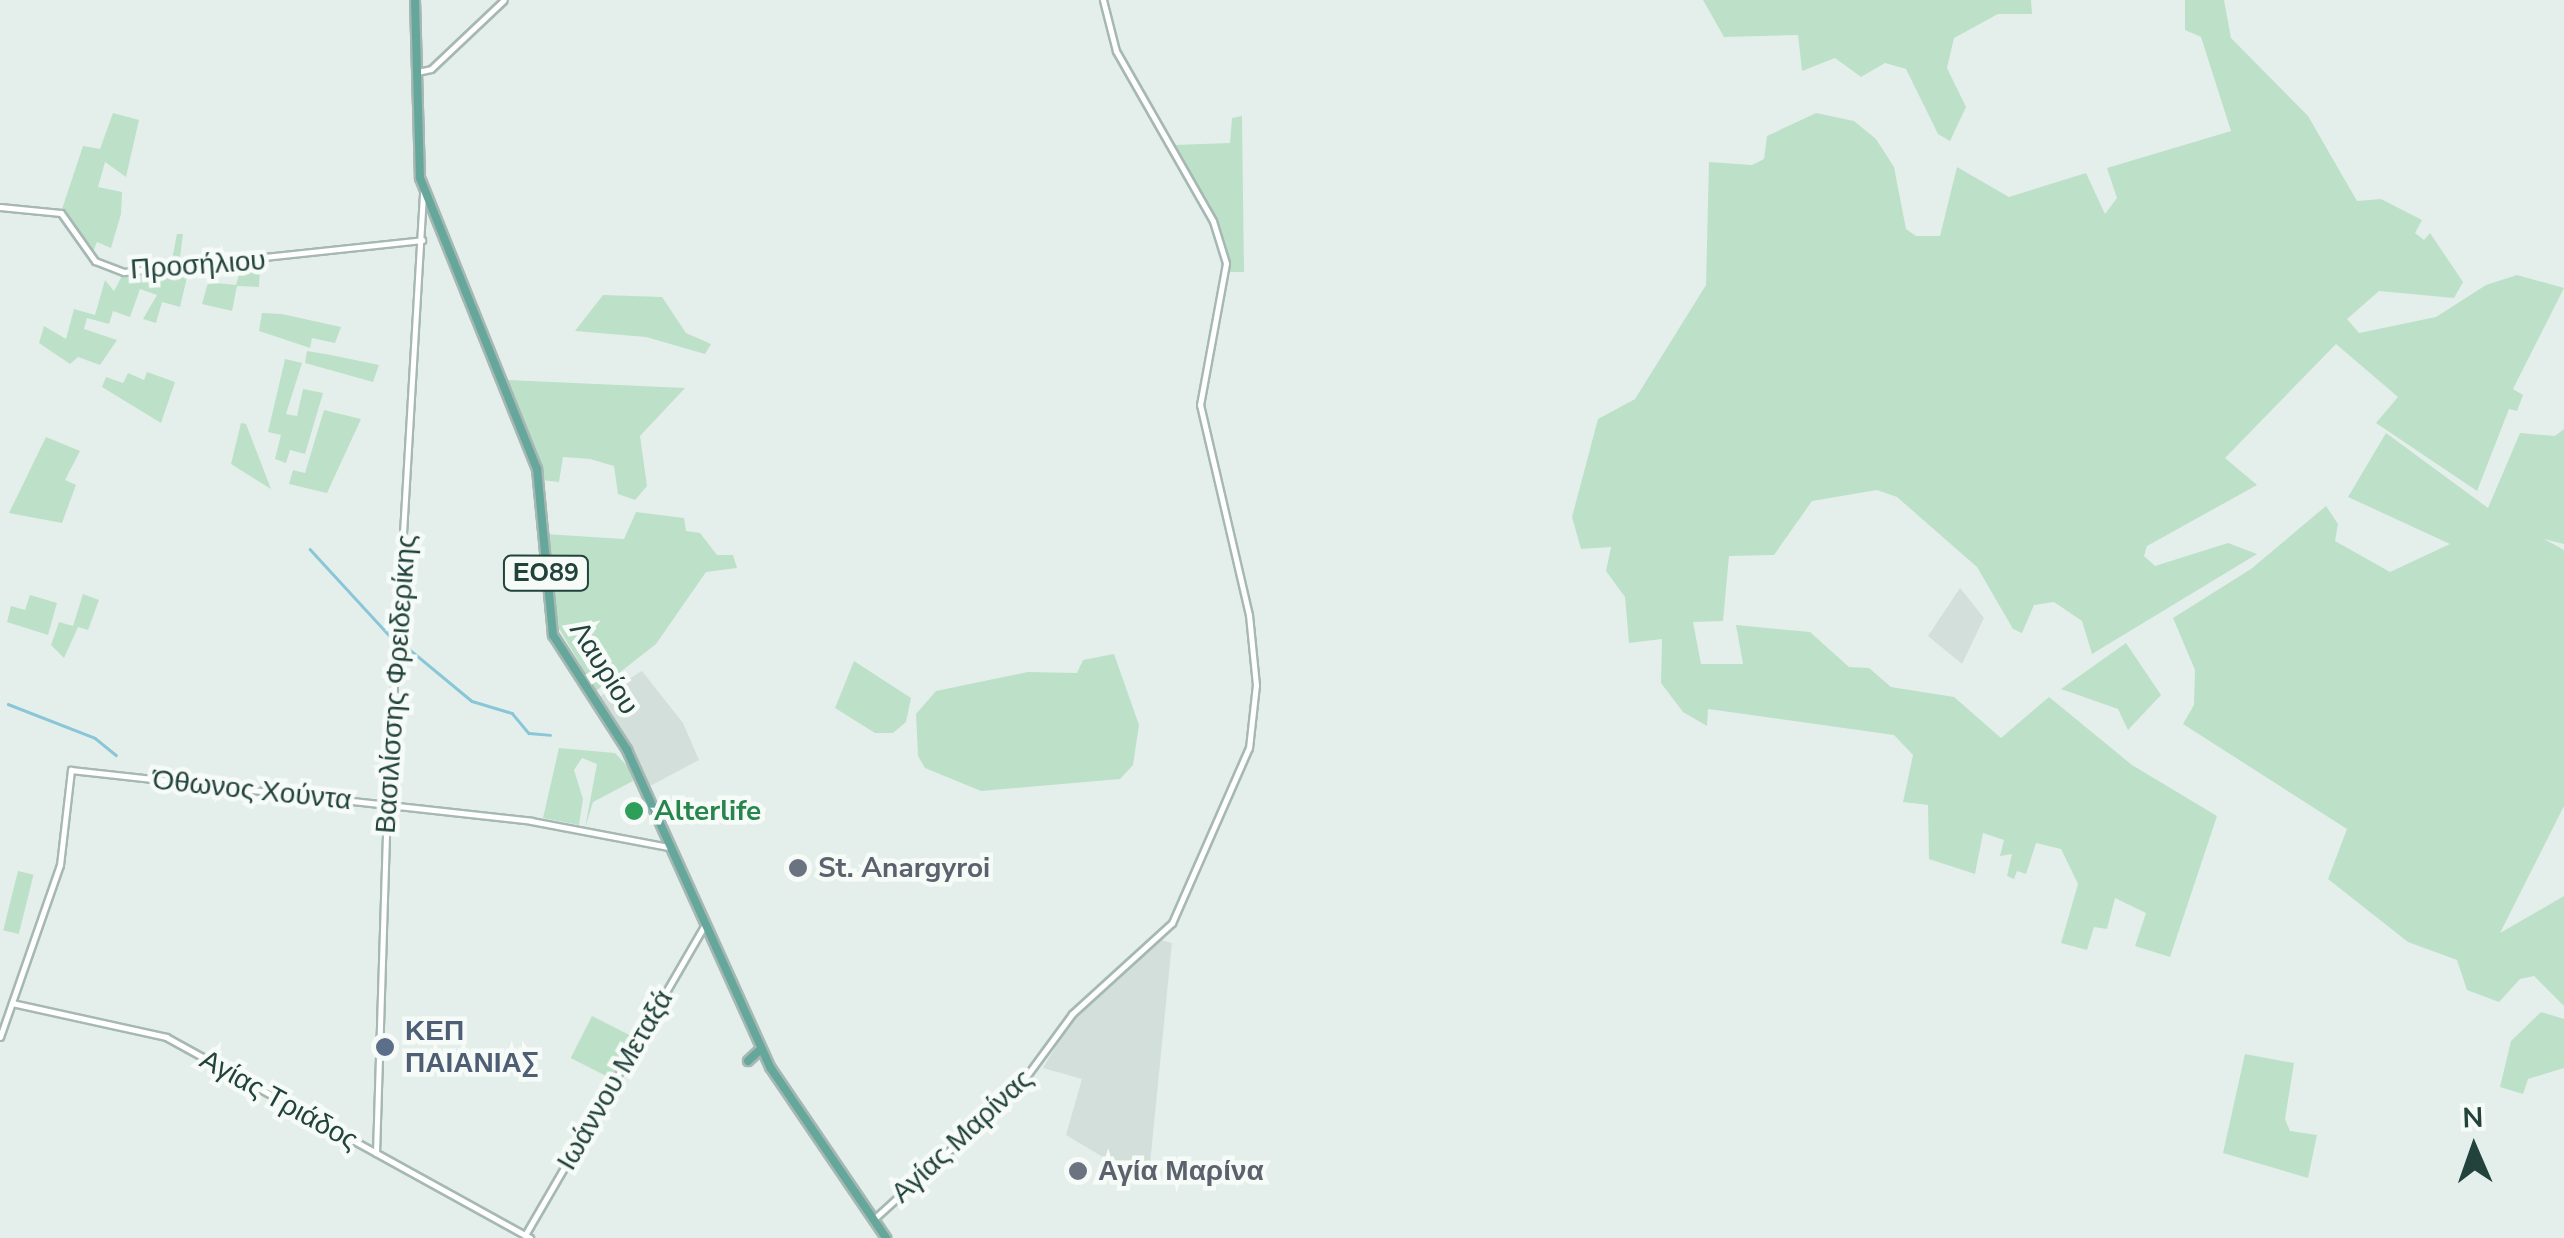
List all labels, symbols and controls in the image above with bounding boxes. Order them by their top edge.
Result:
street label: Προσήλιου [129,244,267,286]
street label: Βασιλίσσης Φρειδερίκης [369,533,423,835]
road number: ΕΟ89 [501,553,591,593]
street label: Λαυρίου [562,615,646,721]
street label: Όθωνος Χούντα [151,763,353,817]
place label: Alterlife [654,794,761,828]
marker: Alterlife [623,800,645,822]
place label: St. Anargyroi [818,851,990,885]
marker: St. Anargyroi [787,857,809,879]
street label: Ιωάννου Μεταξά [550,984,680,1176]
place label: ΚΕΠ ΠΑΙΑΝΙΑΣ [405,1014,538,1080]
marker: ΚΕΠ ΠΑΙΑΝΙΑΣ [374,1036,396,1058]
street label: Αγίας Τριάδος [194,1043,364,1157]
street label: Αγίας Μαρίνας [884,1062,1040,1210]
north arrow [2424,1098,2524,1198]
text: N [2462,1099,2484,1137]
place label: Αγία Μαρίνα [1098,1154,1264,1188]
marker: Αγία Μαρίνα [1067,1160,1089,1182]

